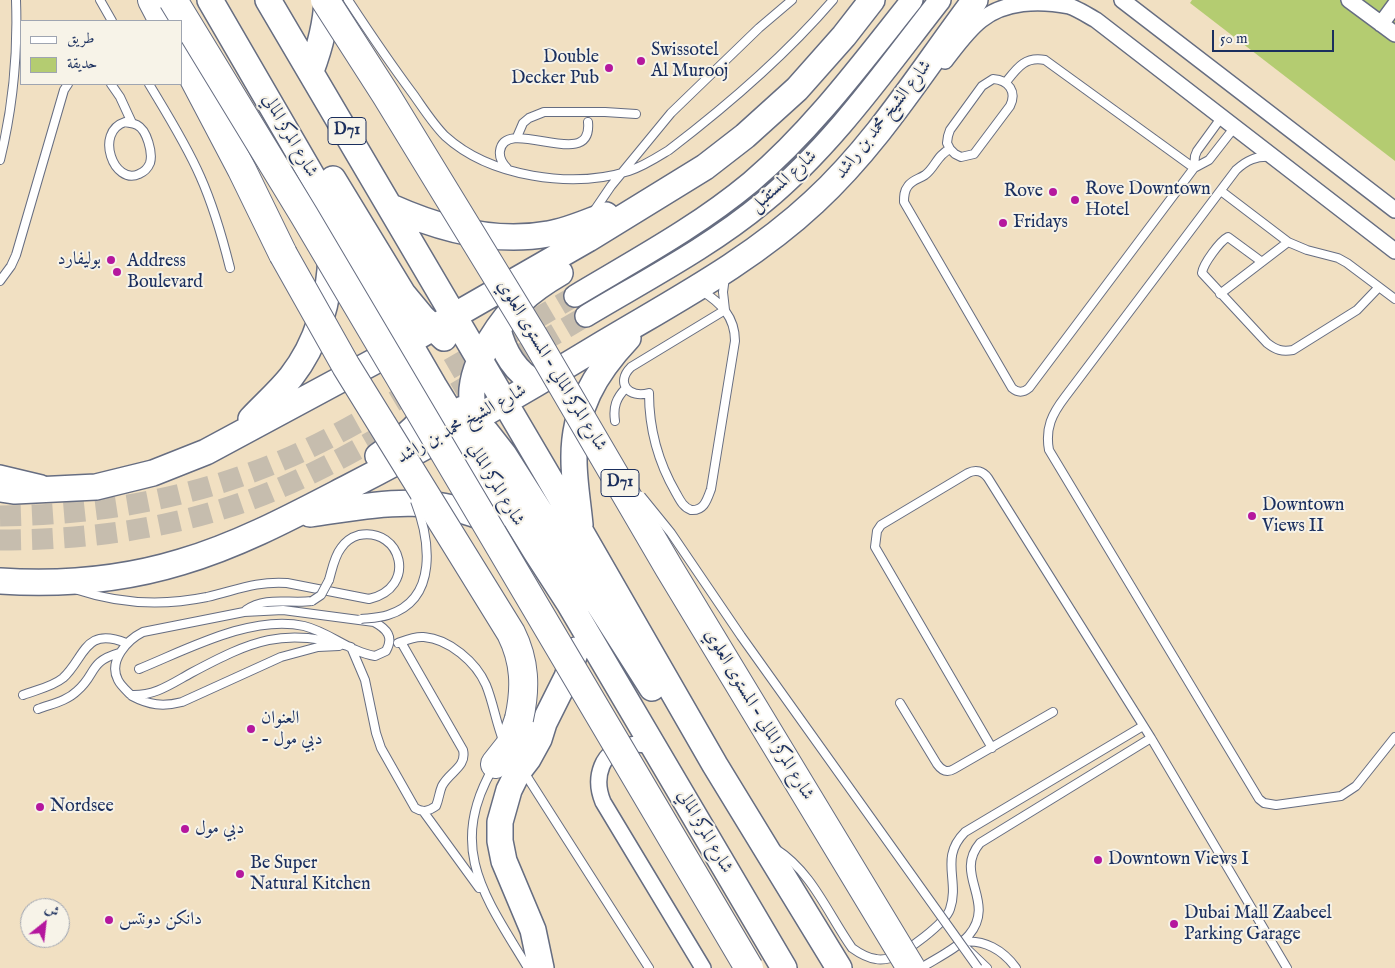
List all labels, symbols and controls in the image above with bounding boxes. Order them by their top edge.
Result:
legend [20,20,182,85]
scale bar [1215,20,1338,52]
text: طريق [67,29,94,48]
text: 50 m [1220,29,1248,48]
place label: Swissotel Al Murooj [651,40,728,82]
place label: Double Decker Pub [511,47,599,90]
text: حديقة [67,54,97,73]
marker: Swissotel Al Murooj [635,55,647,67]
street label: شارع الشيخ محمد بن راشد [831,56,937,184]
marker: Double Decker Pub [603,62,615,74]
street label: شارع المركز المالي [256,90,322,182]
road number: D71 [328,118,366,144]
street label: شارع المستقبل [746,146,822,218]
place label: Rove Downtown Hotel [1085,179,1211,222]
place label: Rove [1004,181,1043,203]
marker: Rove [1047,186,1059,198]
marker: Rove Downtown Hotel [1069,194,1081,206]
place label: Fridays [1013,212,1068,234]
marker: Fridays [997,217,1009,229]
place label: بوليفارد [58,249,101,271]
place label: Address Boulevard [127,251,203,294]
marker: بوليفارد [105,254,117,266]
marker: Address Boulevard [111,266,123,278]
street label: شارع المركز المالي - المستوى العلوي [491,277,611,455]
street label: شارع الشيخ محمد بن راشد [393,380,531,470]
street label: شارع المركز المالي [462,440,528,530]
road number: D71 [601,469,639,496]
place label: Downtown Views II [1262,495,1344,538]
marker: Downtown Views II [1246,510,1258,522]
street label: شارع المركز المالي - المستوى العلوي [698,626,818,804]
place label: العنوان - دبي مول [261,708,323,751]
marker: العنوان - دبي مول [245,723,257,735]
street label: شارع المركز المالي [671,786,737,878]
place label: Nordsee [50,796,114,818]
marker: Nordsee [34,801,46,813]
place label: دبي مول [195,818,244,840]
marker: دبي مول [179,823,191,835]
place label: Downtown Views I [1108,849,1249,871]
place label: Be Super Natural Kitchen [250,853,371,896]
marker: Downtown Views I [1092,854,1104,866]
marker: Be Super Natural Kitchen [234,868,246,880]
north arrow [20,898,70,948]
text: ش [41,900,62,922]
place label: Dubai Mall Zaabeel Parking Garage [1184,903,1332,946]
place label: دانكن دونتس [119,909,202,931]
marker: دانكن دونتس [103,914,115,926]
marker: Dubai Mall Zaabeel Parking Garage [1168,918,1180,930]

